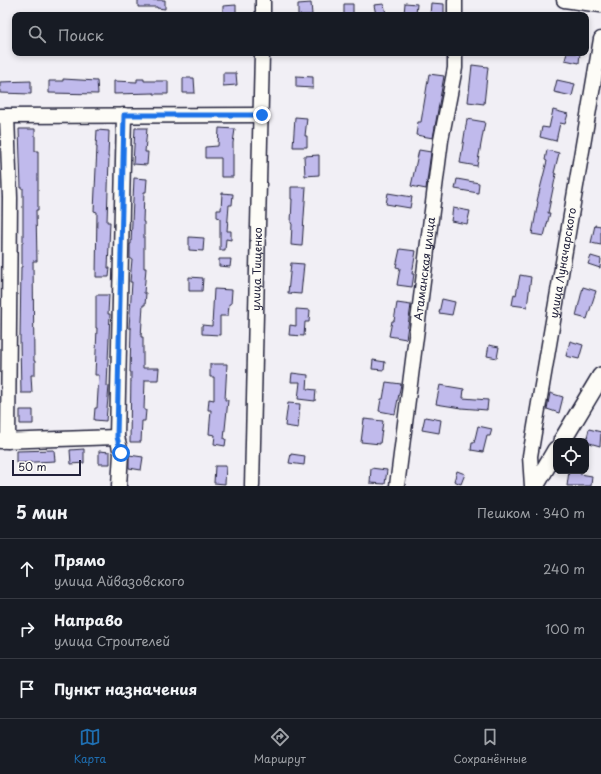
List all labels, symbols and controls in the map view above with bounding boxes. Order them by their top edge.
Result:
search box [12,12,589,56]
icon: search [26,23,48,45]
text: Поиск [58,23,104,46]
route end [253,106,271,124]
street label: улица Луначарского [545,206,580,319]
street label: Атаманская улица [409,216,439,321]
street label: улица Тищенко [247,227,266,311]
map controls [553,438,589,474]
button: locate [553,438,589,474]
route start [112,444,130,462]
scale bar [12,458,81,477]
text: 50 m [18,458,47,475]
text: 5 мин [16,499,68,525]
text: Пешком · 340 m [477,503,585,522]
text: Прямо [54,548,105,571]
icon: ahead [16,558,38,580]
text: 240 m [543,559,585,578]
text: улица Айвазовского [54,571,185,590]
text: Направо [54,608,123,631]
icon: right [16,618,38,640]
text: 100 m [545,619,585,638]
text: улица Строителей [54,631,170,650]
text: Пункт назначения [54,677,197,700]
icon: arrive [16,678,38,700]
tab: Карта [74,726,106,767]
tab: Маршрут [254,726,306,767]
tab: Сохранённые [454,726,527,767]

